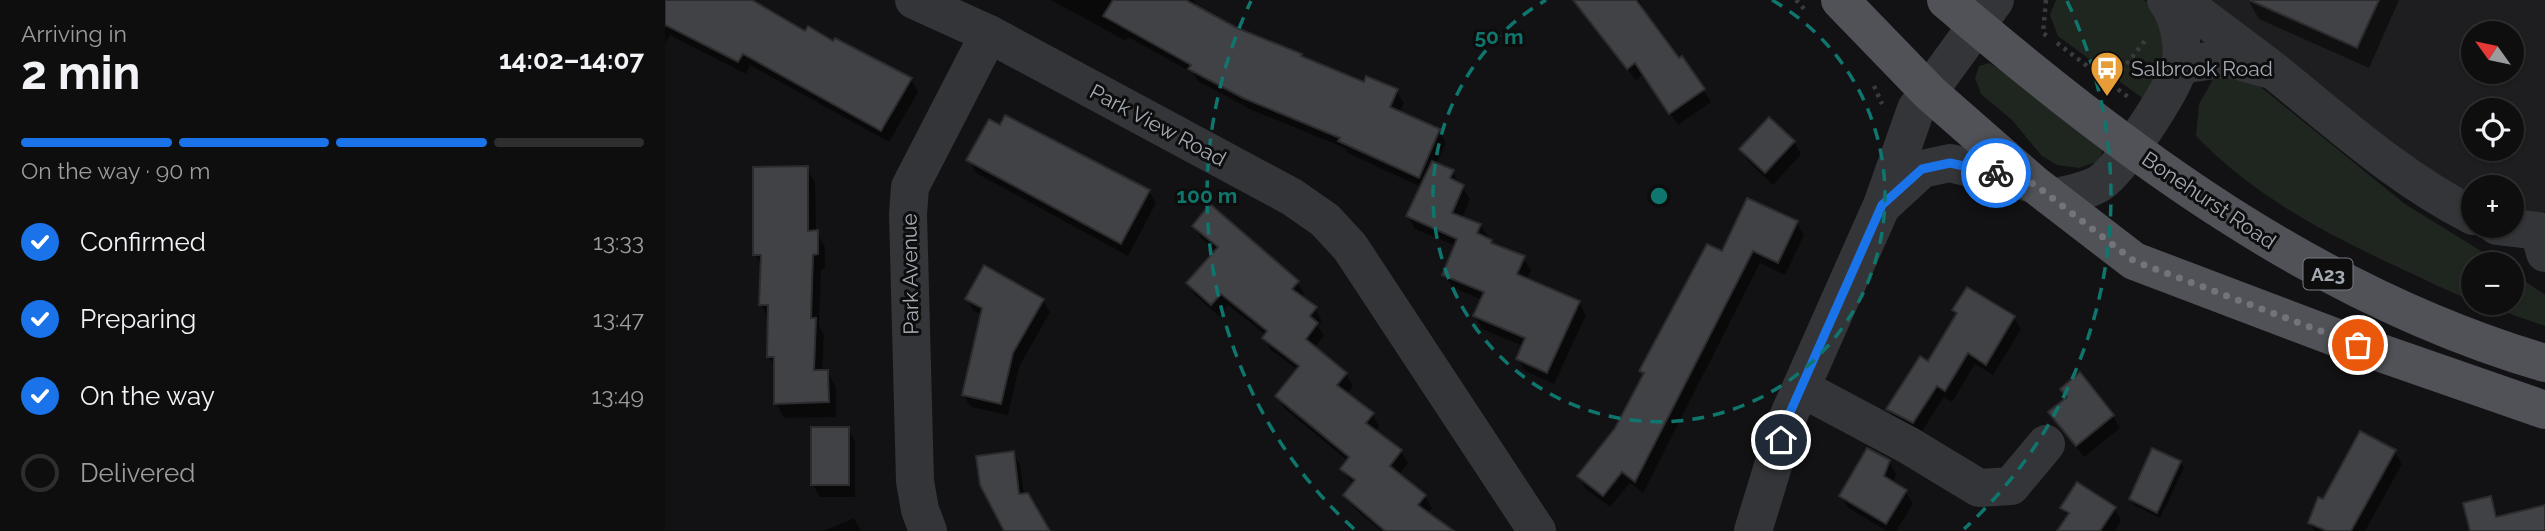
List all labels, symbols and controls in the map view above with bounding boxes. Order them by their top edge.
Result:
text: Arriving in [21,20,127,47]
north arrow [2461,21,2523,84]
map controls [2461,21,2524,315]
text: 50 m [1474,24,1524,49]
text: 14:02–14:07 [499,45,644,75]
text: 2 min [21,46,140,100]
bus stop icon: Salbrook Road [2088,49,2126,98]
place label: Salbrook Road [2131,56,2273,81]
street label: Park View Road [1086,79,1230,171]
button: locate [2461,98,2524,161]
courier [1961,138,2031,208]
street label: Bonehurst Road [2137,146,2281,254]
icon: bike [1977,154,2015,192]
text: On the way · 90 m [21,157,210,184]
button: + [2461,175,2524,238]
text: 100 m [1177,183,1237,208]
centre of rings [1647,184,1671,208]
street label: Park Avenue [896,213,924,335]
icon: check [21,223,59,261]
text: Confirmed [80,227,206,257]
text: 13:33 [593,228,644,255]
button: − [2461,252,2524,315]
road number: A23 [2303,258,2353,290]
icon: check [21,300,59,338]
text: Preparing [80,304,196,334]
text: 13:47 [593,305,644,332]
pin [2328,315,2388,375]
icon: bag [2339,326,2377,364]
icon: check [21,377,59,415]
text: On the way [80,381,215,411]
text: 13:49 [592,382,644,409]
pin [1751,410,1811,470]
icon: home [1762,421,1800,459]
text: Delivered [80,458,195,488]

